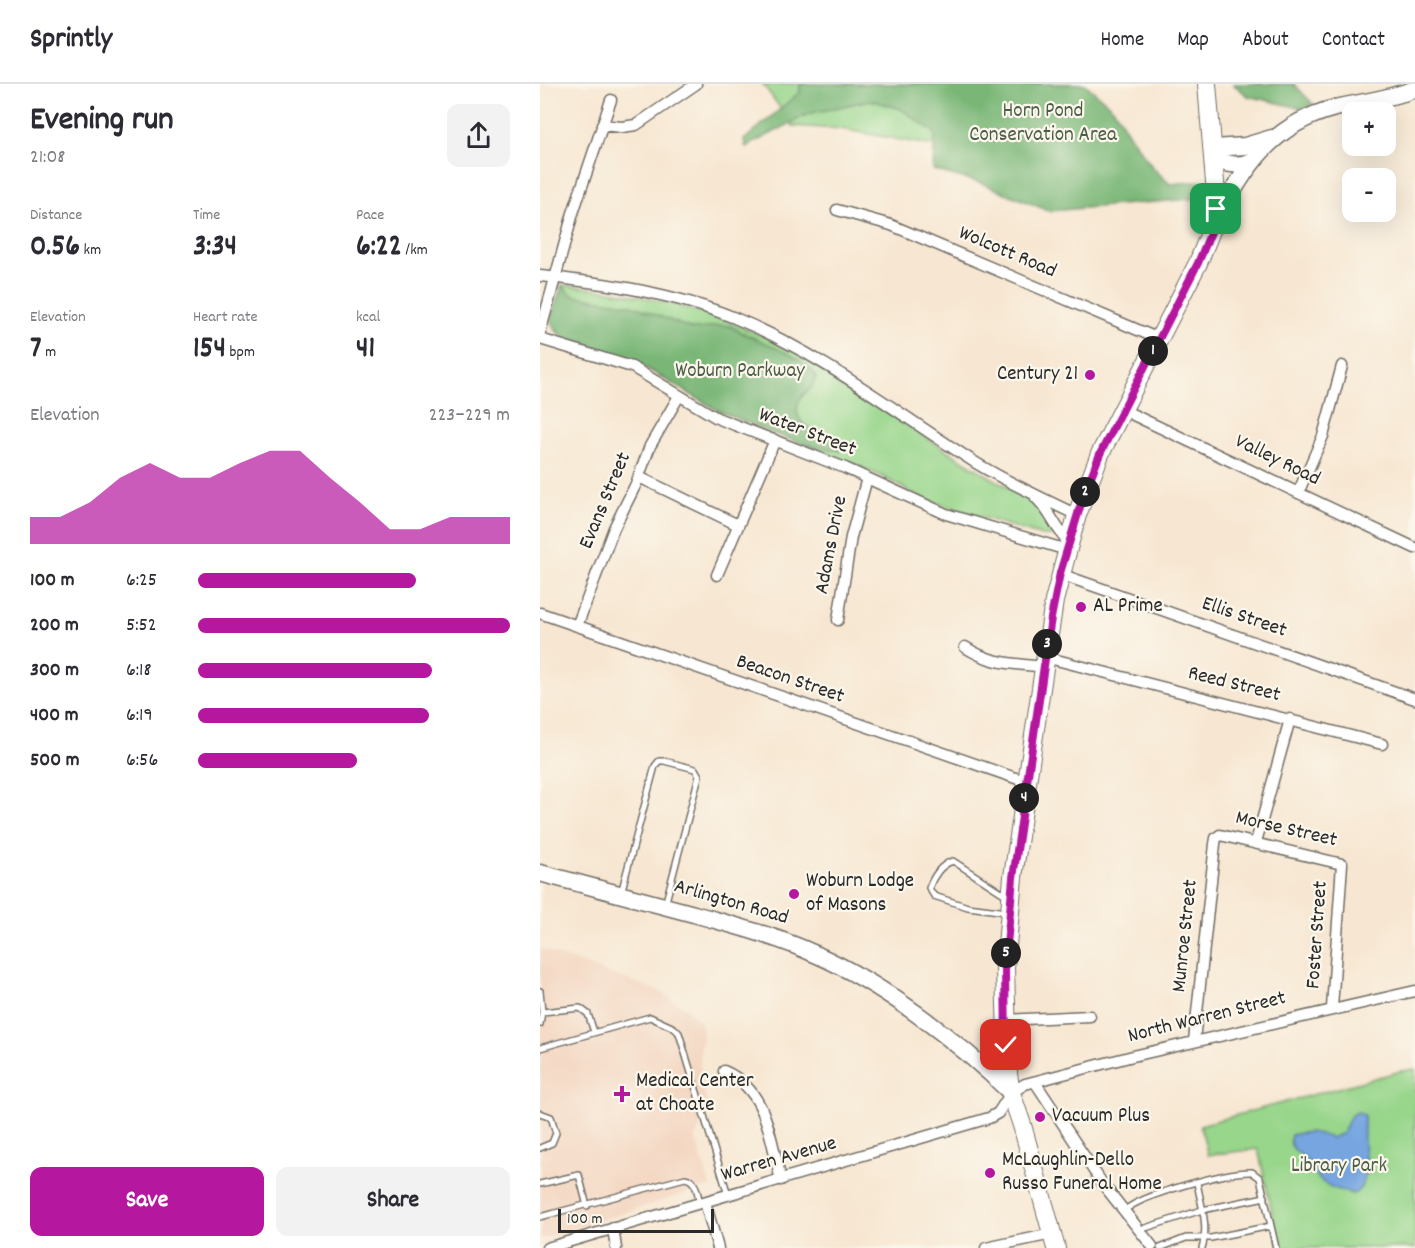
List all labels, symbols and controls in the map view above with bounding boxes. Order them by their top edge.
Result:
text: Sprintly [30,21,112,61]
text: Home [1100,26,1144,56]
text: Map [1177,26,1209,56]
text: About [1242,26,1289,56]
text: Contact [1322,26,1385,56]
park label: Horn Pond Conservation Area [969,97,1118,151]
text: Evening run [30,98,174,145]
map controls [1342,102,1396,222]
button: + [1342,102,1396,156]
button: share [447,104,510,167]
text: 21:08 [30,144,65,172]
button: − [1342,168,1396,222]
pin [1190,183,1241,234]
icon: arrive [1199,192,1232,225]
text: Distance [30,204,82,227]
text: Time [193,204,220,227]
text: Pace [356,204,384,227]
street label: Wolcott Road [953,219,1061,287]
text: 0.56 [30,227,80,270]
text: 3:34 [193,227,237,270]
text: 6:22 [356,227,402,270]
text: km [80,239,101,262]
text: /km [402,239,428,262]
text: Elevation [30,306,86,329]
text: Heart rate [193,306,258,329]
text: kcal [356,306,380,329]
text: 7 [30,329,42,372]
text: 154 [193,329,226,372]
text: 41 [356,329,375,372]
pin: 1 [1138,336,1168,366]
text: 1 [1151,339,1155,362]
text: m [42,341,56,364]
text: bpm [226,341,255,364]
park label: Woburn Parkway [675,357,805,387]
place label: Century 21 [997,360,1078,390]
marker: Century 21 [1083,368,1097,382]
street label: Water Street [754,401,860,465]
text: Elevation [30,402,100,430]
text: 223–229 m [429,402,510,430]
street label: Valley Road [1229,427,1325,495]
street label: Evans Street [572,448,640,554]
pin: 2 [1070,477,1100,507]
text: 2 [1082,480,1089,503]
street label: Adams Drive [808,493,856,597]
text: 100 m [30,567,75,595]
text: 6:25 [126,567,157,595]
street label: Ellis Street [1197,589,1291,647]
place label: AL Prime [1093,592,1163,622]
marker: AL Prime [1074,600,1088,614]
text: 200 m [30,612,79,640]
text: 5:52 [126,612,157,640]
pin: 3 [1032,629,1062,659]
text: 3 [1043,632,1051,655]
street label: Beacon Street [732,648,848,713]
text: 300 m [30,657,79,685]
text: 6:18 [126,657,152,685]
street label: Reed Street [1185,659,1284,711]
text: 400 m [30,702,78,730]
text: 6:19 [126,702,153,730]
text: 500 m [30,747,79,775]
text: 6:56 [126,747,158,775]
pin: 4 [1009,783,1039,813]
text: 4 [1021,786,1027,809]
street label: Morse Street [1232,804,1340,856]
place label: Woburn Lodge of Masons [806,867,914,921]
street label: Arlington Road [670,872,792,934]
street label: Munroe Street [1165,878,1207,994]
street label: Foster Street [1299,880,1337,990]
marker: Woburn Lodge of Masons [787,887,801,901]
pin: 5 [991,938,1021,968]
text: 5 [1002,941,1010,964]
street label: North Warren Street [1125,984,1289,1052]
pin [980,1019,1031,1070]
icon: check [989,1028,1022,1061]
place label: Medical Center at Choate [636,1067,754,1121]
marker: Medical Center at Choate [613,1085,631,1103]
place label: Vacuum Plus [1052,1102,1150,1132]
marker: Vacuum Plus [1033,1110,1047,1124]
street label: Warren Avenue [718,1129,840,1191]
place label: McLaughlin-Dello Russo Funeral Home [1002,1146,1162,1200]
park label: Library Park [1291,1152,1387,1182]
marker: McLaughlin-Dello Russo Funeral Home [983,1166,997,1180]
button: Save [30,1167,264,1236]
button: Share [276,1167,510,1236]
scale bar [558,1206,714,1234]
text: 100 m [567,1208,603,1231]

